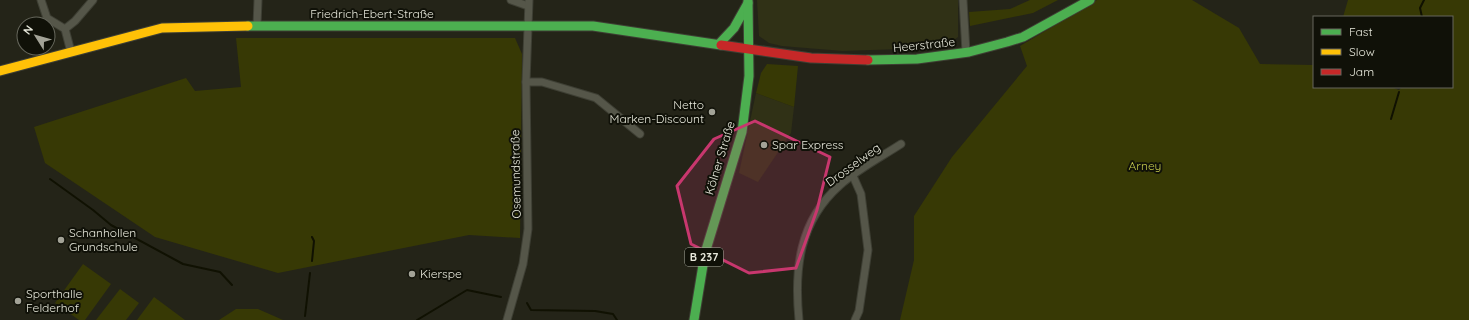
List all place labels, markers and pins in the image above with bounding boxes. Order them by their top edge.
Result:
place label: Netto Marken-Discount [610,97,704,126]
marker: Netto Marken-Discount [707,107,717,117]
place label: Spar Express [772,137,844,152]
marker: Spar Express [759,140,769,150]
place label: Schanhollen Grundschule [69,225,138,254]
marker: Schanhollen Grundschule [56,235,66,245]
place label: Kierspe [420,266,462,281]
marker: Kierspe [407,269,417,279]
place label: Sporthalle Felderhof [26,286,82,315]
marker: Sporthalle Felderhof [13,296,23,306]

